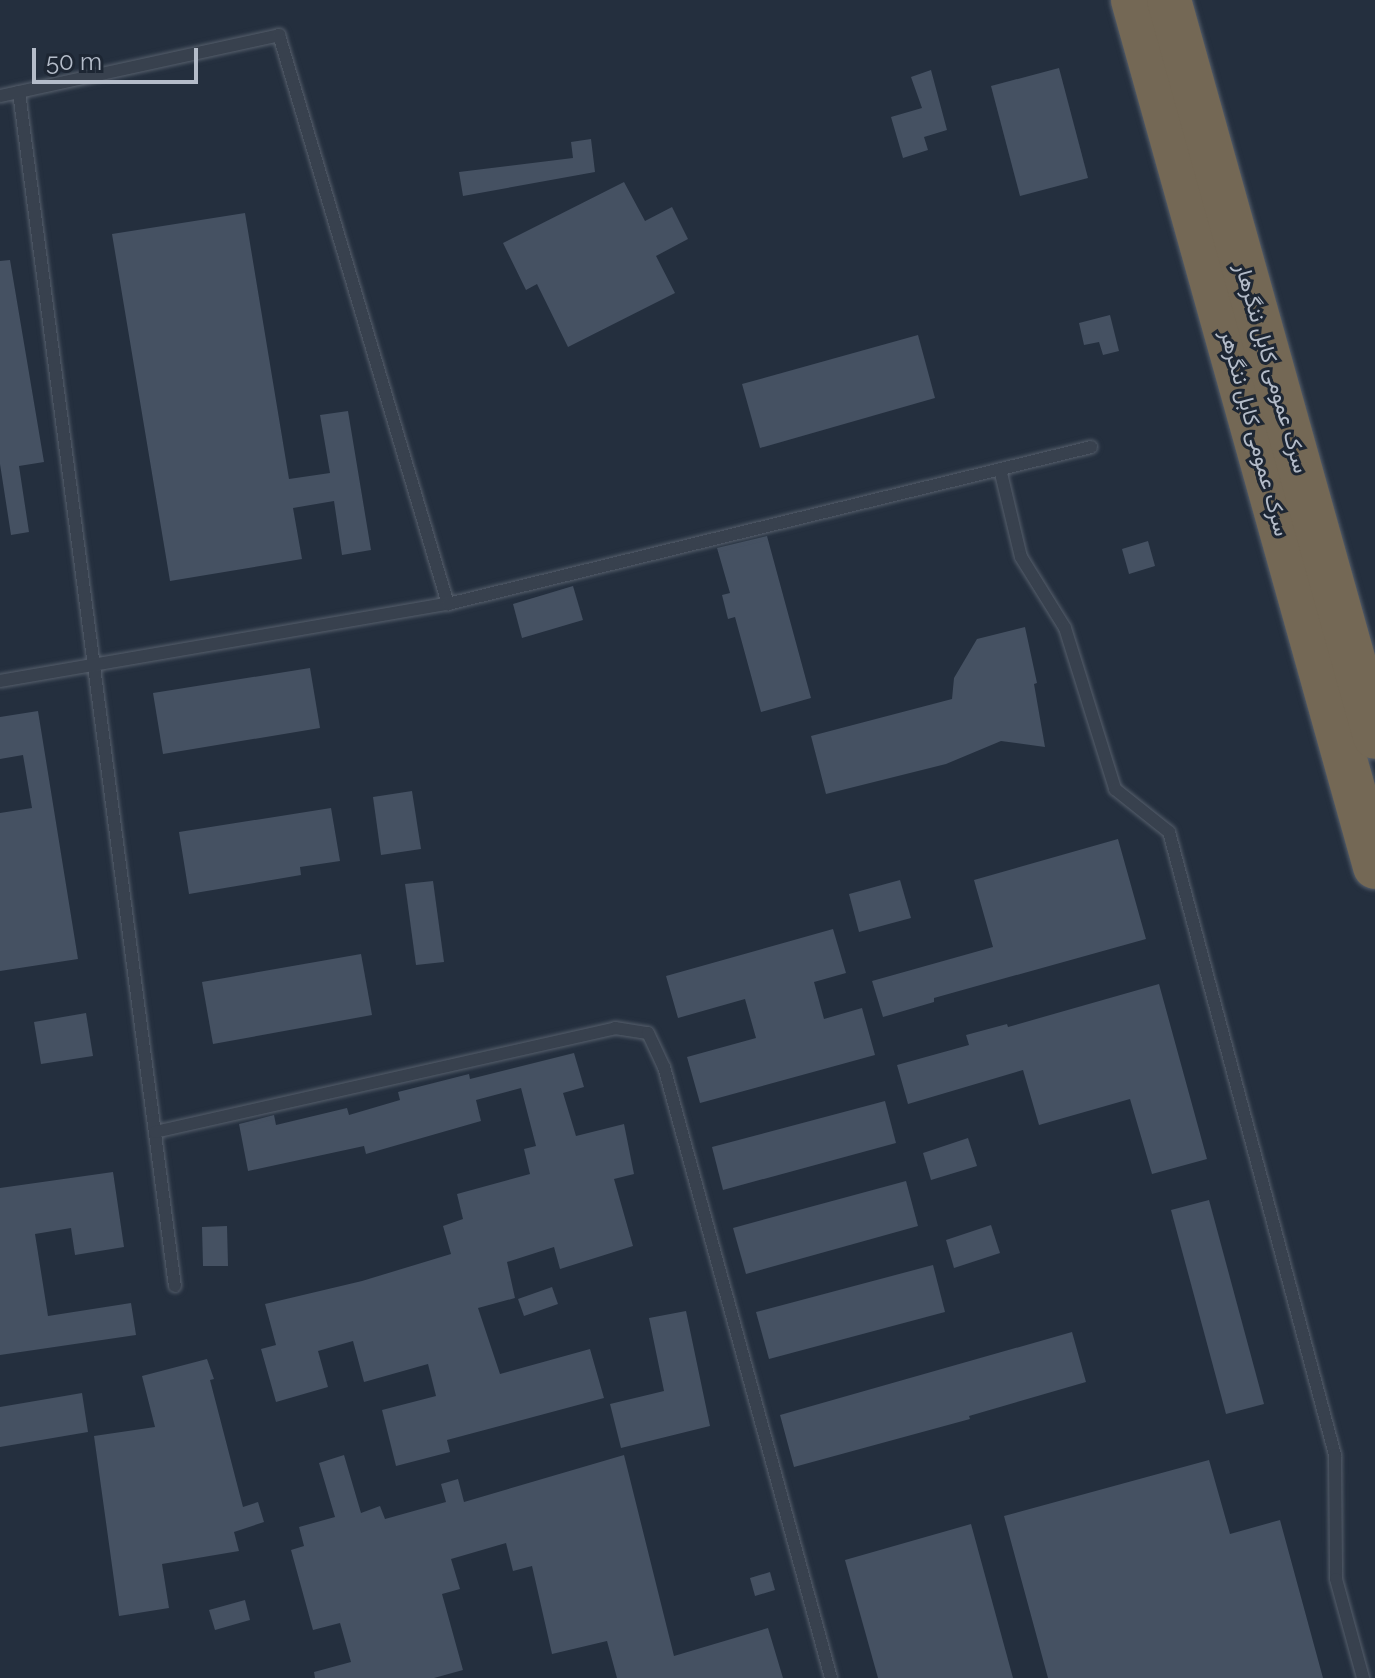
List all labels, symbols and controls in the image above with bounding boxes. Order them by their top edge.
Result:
scale bar [36,32,202,82]
text: 50 m [46,47,102,76]
street label: سرک عمومی کابل ننگرهار [1229,260,1315,476]
street label: سرک عمومی کابل ننگرهر [1215,327,1295,539]

